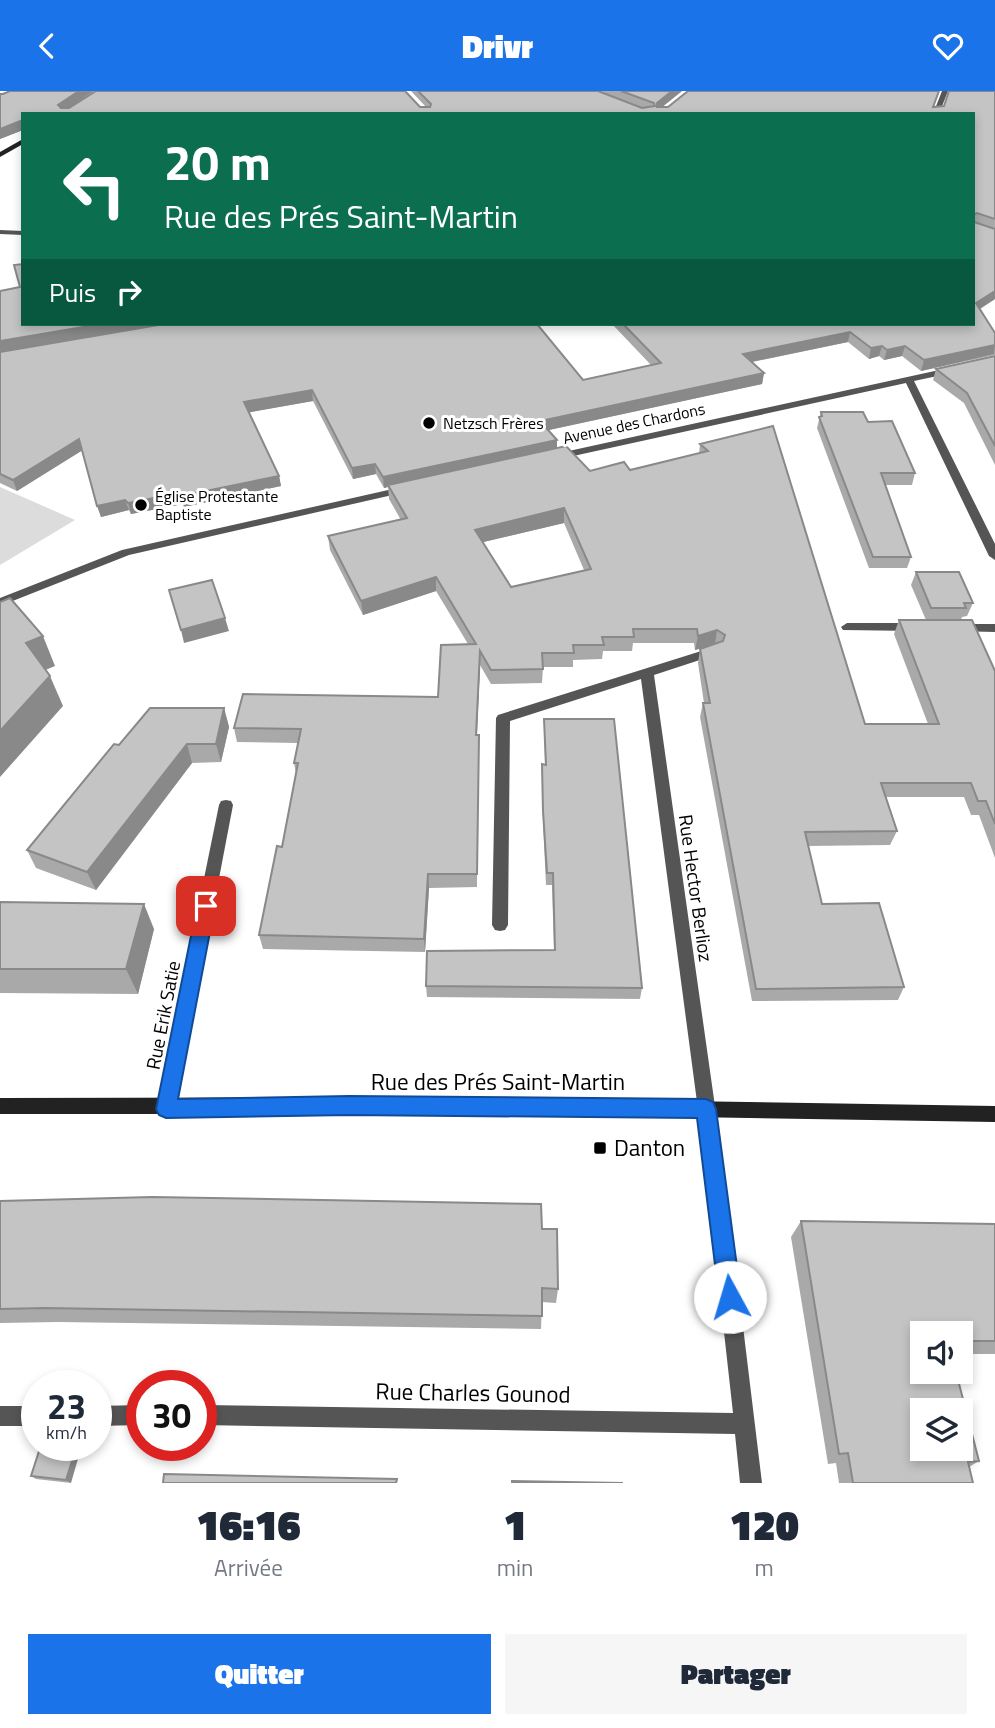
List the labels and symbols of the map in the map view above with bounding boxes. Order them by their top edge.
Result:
street label: Avenue des Chardons [561,396,707,450]
place label: Netzsch Frères [443,411,544,435]
marker: Netzsch Frères [421,415,437,431]
place label: Église Protestante Baptiste [155,484,278,526]
marker: Église Protestante Baptiste [133,497,149,513]
street label: Rue Hector Berlioz [672,812,721,964]
pin [176,876,236,936]
street label: Rue Erik Satie [138,958,187,1072]
street label: Rue des Prés Saint-Martin [371,1064,625,1099]
place label: Danton [614,1130,685,1165]
marker: Danton [592,1140,608,1156]
position arrow [693,1260,767,1334]
speed limit sign: 30 [126,1370,217,1461]
street label: Rue Charles Gounod [375,1373,571,1412]

